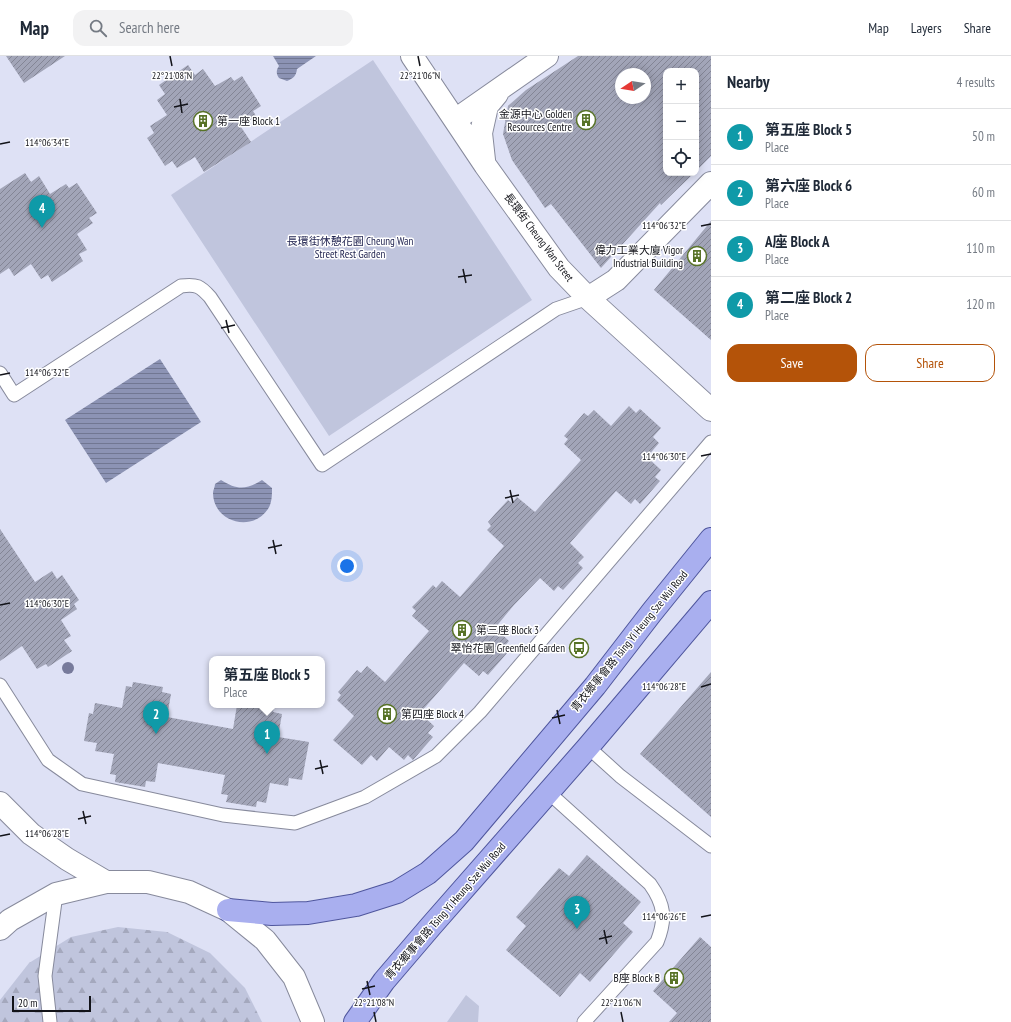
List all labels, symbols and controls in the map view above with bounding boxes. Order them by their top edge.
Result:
search box [73,10,353,46]
text: Map [20,16,49,40]
icon: search [87,17,109,39]
text: Search here [119,18,180,37]
text: Map [868,19,889,37]
text: Layers [911,19,942,37]
text: Share [964,19,991,37]
north arrow [615,68,651,104]
map controls [663,68,699,176]
button: + [663,68,699,104]
text: 22°21'08"N [152,69,192,82]
text: 22°21'06"N [400,69,440,82]
text: Nearby [727,71,770,93]
text: 4 results [956,74,995,91]
button: − [663,104,699,140]
place label: 金源中心 Golden Resources Centre [499,107,572,134]
building icon: 金源中心 Golden Resources Centre [575,109,597,131]
building icon: 第一座 Block 1 [192,110,214,132]
place label: 第一座 Block 1 [217,114,280,128]
text: 第五座 Block 5 [765,120,852,139]
text: 1 [737,128,743,145]
text: 50 m [972,128,995,145]
text: 114°06'34"E [25,136,69,149]
text: Place [765,139,789,156]
button: locate [663,140,699,176]
text: 第六座 Block 6 [765,176,852,195]
text: 2 [737,184,743,201]
text: 60 m [972,184,995,201]
street label: 長環街 Cheung Wan Street [501,190,577,284]
pin: 4 [29,195,55,228]
text: Place [765,195,789,212]
text: 114°06'32"E [642,219,686,232]
text: A座 Block A [765,232,829,251]
park label: 長環街休憩花園 Cheung Wan Street Rest Garden [287,234,413,261]
text: 3 [737,240,743,257]
text: 110 m [966,240,995,257]
place label: 偉力工業大廈 Vigor Industrial Building [595,243,683,270]
building icon: 偉力工業大廈 Vigor Industrial Building [686,245,708,267]
text: Place [765,251,789,268]
text: 第二座 Block 2 [765,288,852,307]
text: 4 [737,296,743,313]
text: 120 m [966,296,995,313]
text: Place [765,307,789,324]
button: Save [727,344,857,382]
button: Share [865,344,995,382]
text: 114°06'32"E [25,366,69,379]
text: 114°06'30"E [642,450,686,463]
your location [337,556,357,576]
street label: 青衣鄉事會路 Tsing Yi Heung Sze Wui Road [568,567,690,714]
text: 114°06'30"E [25,597,69,610]
building icon: 第三座 Block 3 [451,619,473,641]
place label: 第三座 Block 3 [476,623,539,637]
bus stop icon: 翠怡花園 Greenfield Garden [568,637,590,659]
place label: 翠怡花園 Greenfield Garden [450,641,565,655]
popup [209,656,325,708]
text: 第五座 Block 5 [223,665,311,684]
text: 114°06'28"E [642,680,686,693]
text: Place [223,684,247,701]
pin: 2 [143,701,169,734]
building icon: 第四座 Block 4 [376,703,398,725]
place label: 第四座 Block 4 [401,707,464,721]
pin: 1 [254,721,280,754]
text: 114°06'28"E [25,827,69,840]
street label: 青衣鄉事會路 Tsing Yi Heung Sze Wui Road [382,839,509,983]
pin: 3 [564,896,590,929]
text: 114°06'26"E [642,910,686,923]
building icon: B座 Block B [663,967,685,989]
place label: B座 Block B [614,971,660,985]
scale bar [12,994,91,1013]
text: 20 m [18,996,37,1010]
text: 22°21'08"N [354,996,394,1009]
text: 22°21'06"N [601,996,641,1009]

